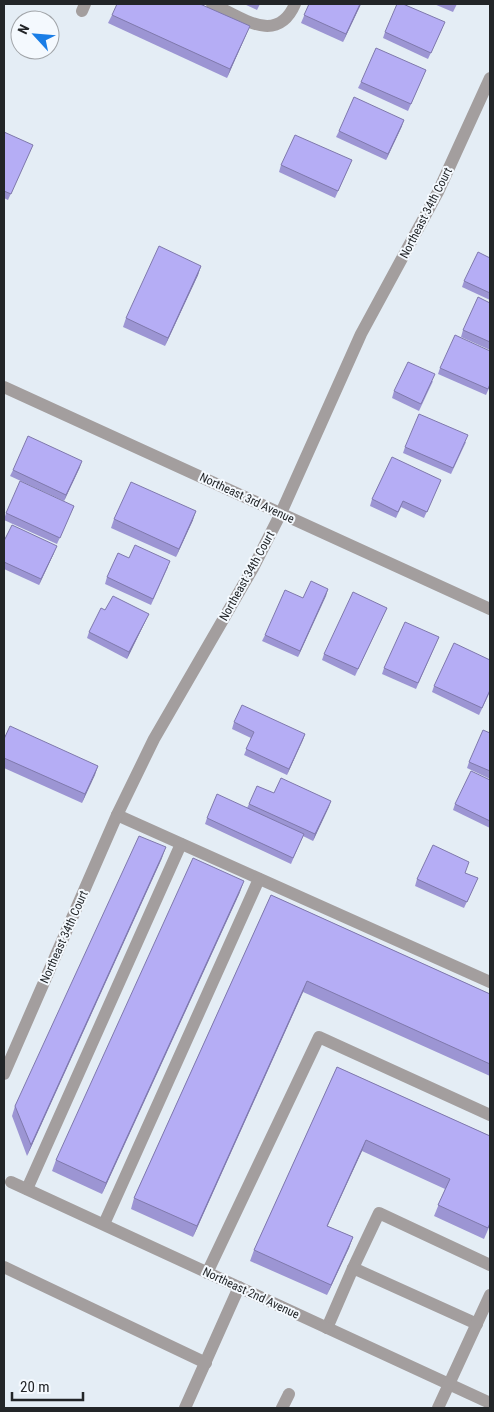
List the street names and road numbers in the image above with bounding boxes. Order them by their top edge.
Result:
street label: Northeast 34th Court [397,165,455,261]
street label: Northeast 3rd Avenue [198,470,297,526]
street label: Northeast 34th Court [217,528,278,623]
street label: Northeast 34th Court [37,888,91,986]
street label: Northeast 2nd Avenue [201,1264,302,1322]

